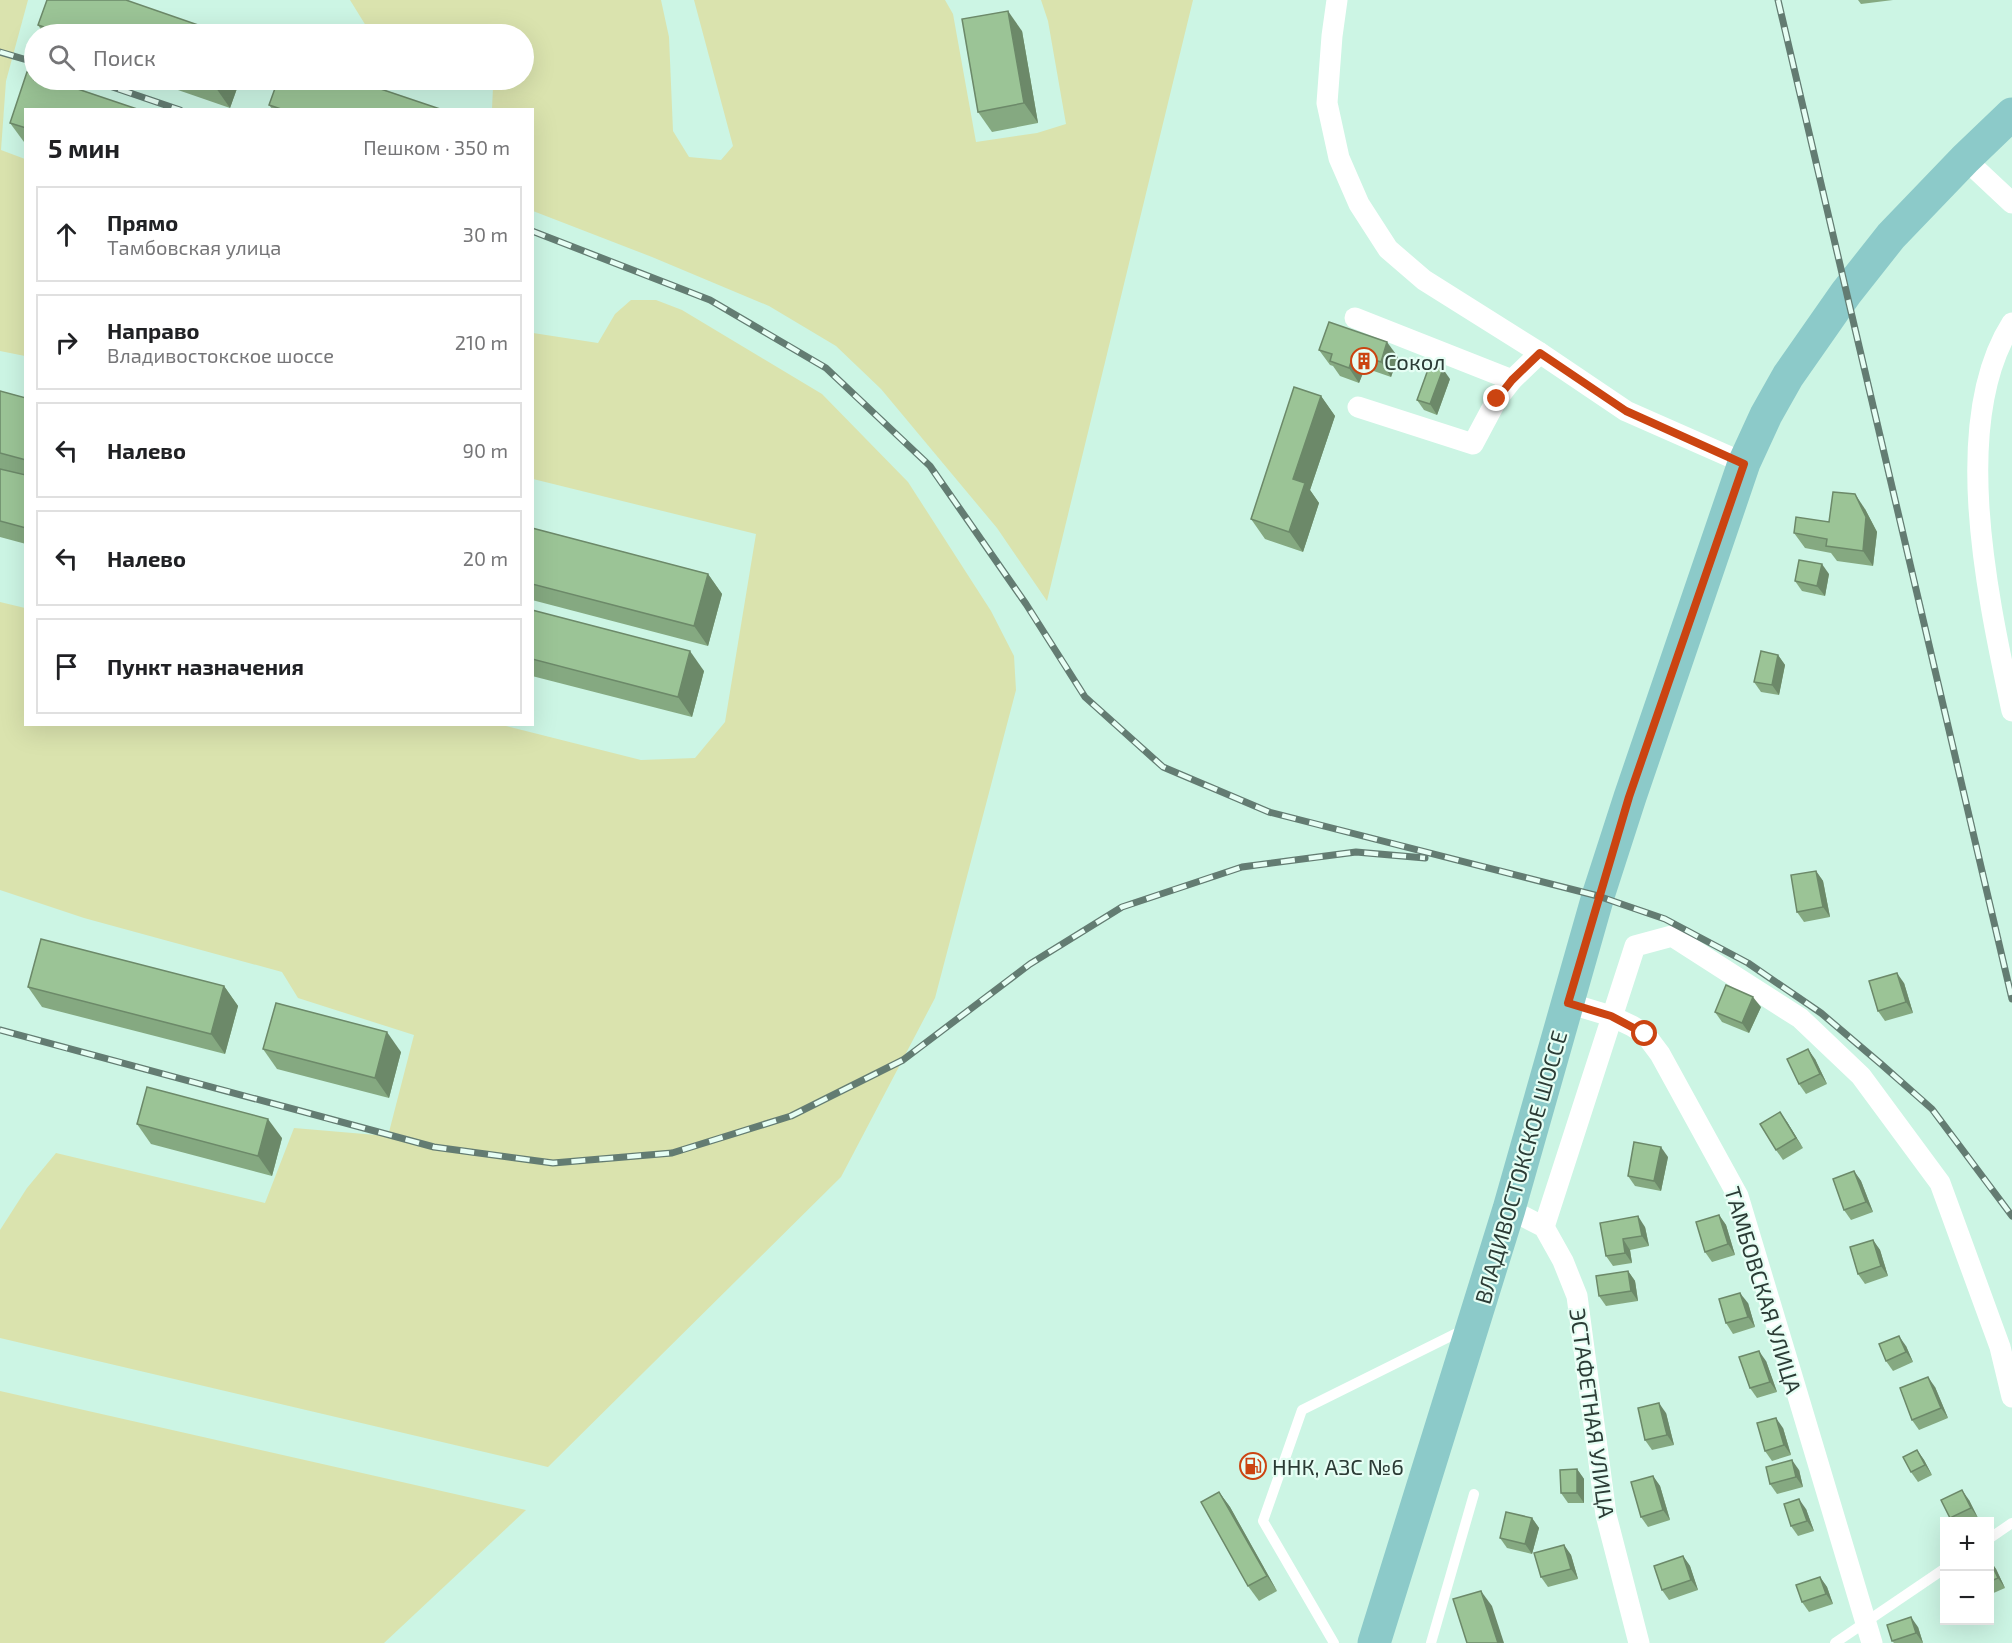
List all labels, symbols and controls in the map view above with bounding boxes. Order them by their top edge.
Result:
search box [24,24,534,90]
icon: search [45,41,78,74]
text: Поиск [93,44,156,70]
text: 5 мин [48,132,120,163]
text: Пешком · 350 m [363,135,510,159]
text: Прямо [107,209,178,235]
icon: ahead [50,218,83,251]
text: 30 m [463,222,508,246]
text: Тамбовская улица [107,235,281,259]
text: Направо [107,317,200,343]
icon: right [50,326,83,359]
text: 210 m [455,330,508,354]
text: Владивостокское шоссе [107,343,334,367]
building icon: Сокол [1349,346,1379,376]
place label: Сокол [1384,348,1445,374]
route end [1483,385,1509,411]
icon: left [50,434,83,467]
text: Налево [107,437,186,463]
text: 90 m [463,438,508,462]
icon: left [50,542,83,575]
text: Налево [107,545,186,571]
text: 20 m [463,546,508,570]
icon: arrive [50,650,83,683]
text: Пункт назначения [107,653,304,679]
route start [1631,1020,1657,1046]
street label: ВЛАДИВОСТОКСКОЕ ШОССЕ [1469,1027,1571,1307]
street label: ТАМБОВСКАЯ УЛИЦА [1720,1183,1808,1397]
street label: ЭСТАФЕТНАЯ УЛИЦА [1565,1306,1621,1520]
fuel station icon: ННК, АЗС №6 [1238,1451,1268,1481]
place label: ННК, АЗС №6 [1272,1453,1404,1479]
map controls [1940,1517,1994,1625]
button: + [1940,1517,1994,1571]
button: − [1940,1571,1994,1625]

